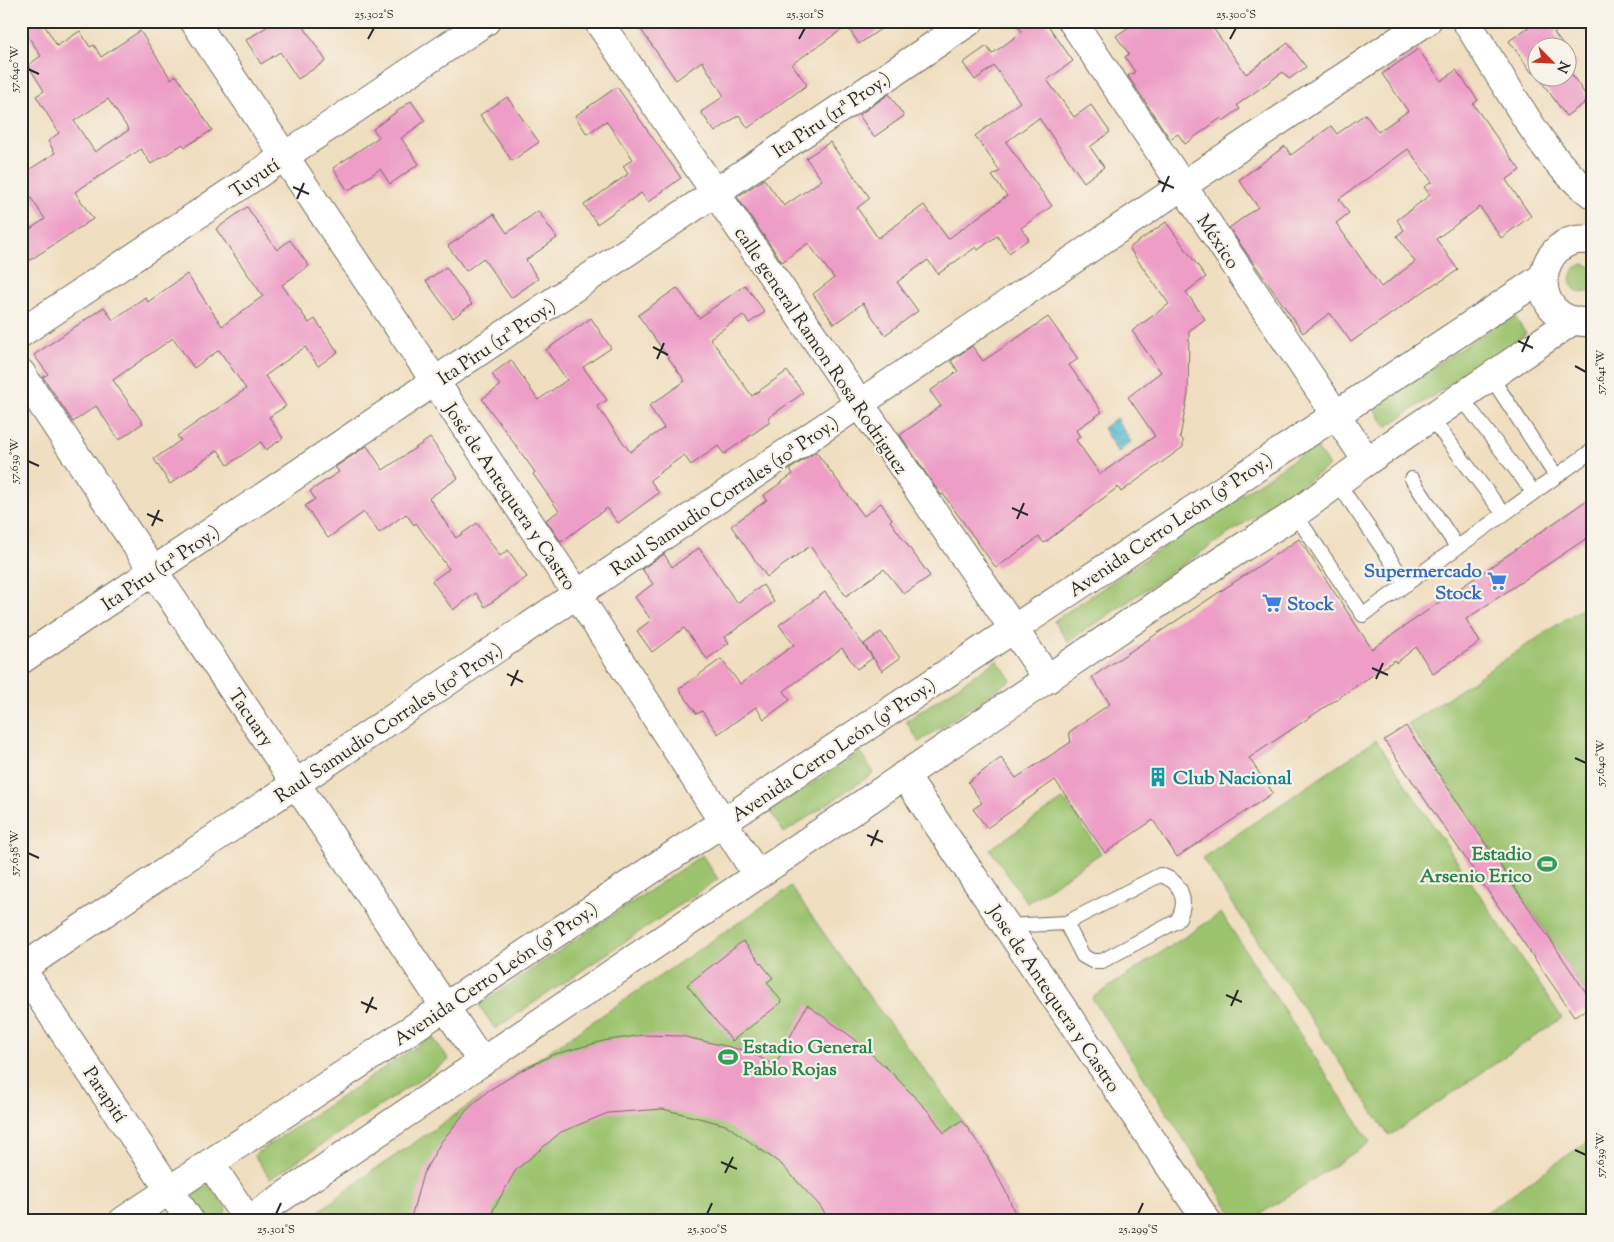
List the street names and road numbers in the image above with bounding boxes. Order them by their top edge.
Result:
street label: Ita Piru (11ª Proy.) [768,66,897,166]
street label: Tuyutí [225,153,286,206]
street label: México [1189,210,1245,275]
street label: calle general Ramon Rosa Rodriguez [727,222,913,481]
street label: Ita Piru (11ª Proy.) [433,293,562,393]
street label: José de Antequera y Castro [436,398,582,596]
street label: Raul Samudio Corrales (10ª Proy.) [606,410,845,584]
street label: Avenida Cerro León (9ª Proy.) [1064,447,1279,605]
street label: Ita Piru (11ª Proy.) [97,519,226,619]
street label: Raul Samudio Corrales (10ª Proy.) [270,637,509,811]
street label: Avenida Cerro León (9ª Proy.) [727,672,942,830]
street label: Tacuary [221,684,280,753]
street label: Avenida Cerro León (9ª Proy.) [389,896,604,1054]
street label: Jose de Antequera y Castro [980,900,1126,1098]
street label: Parapití [75,1062,133,1129]

